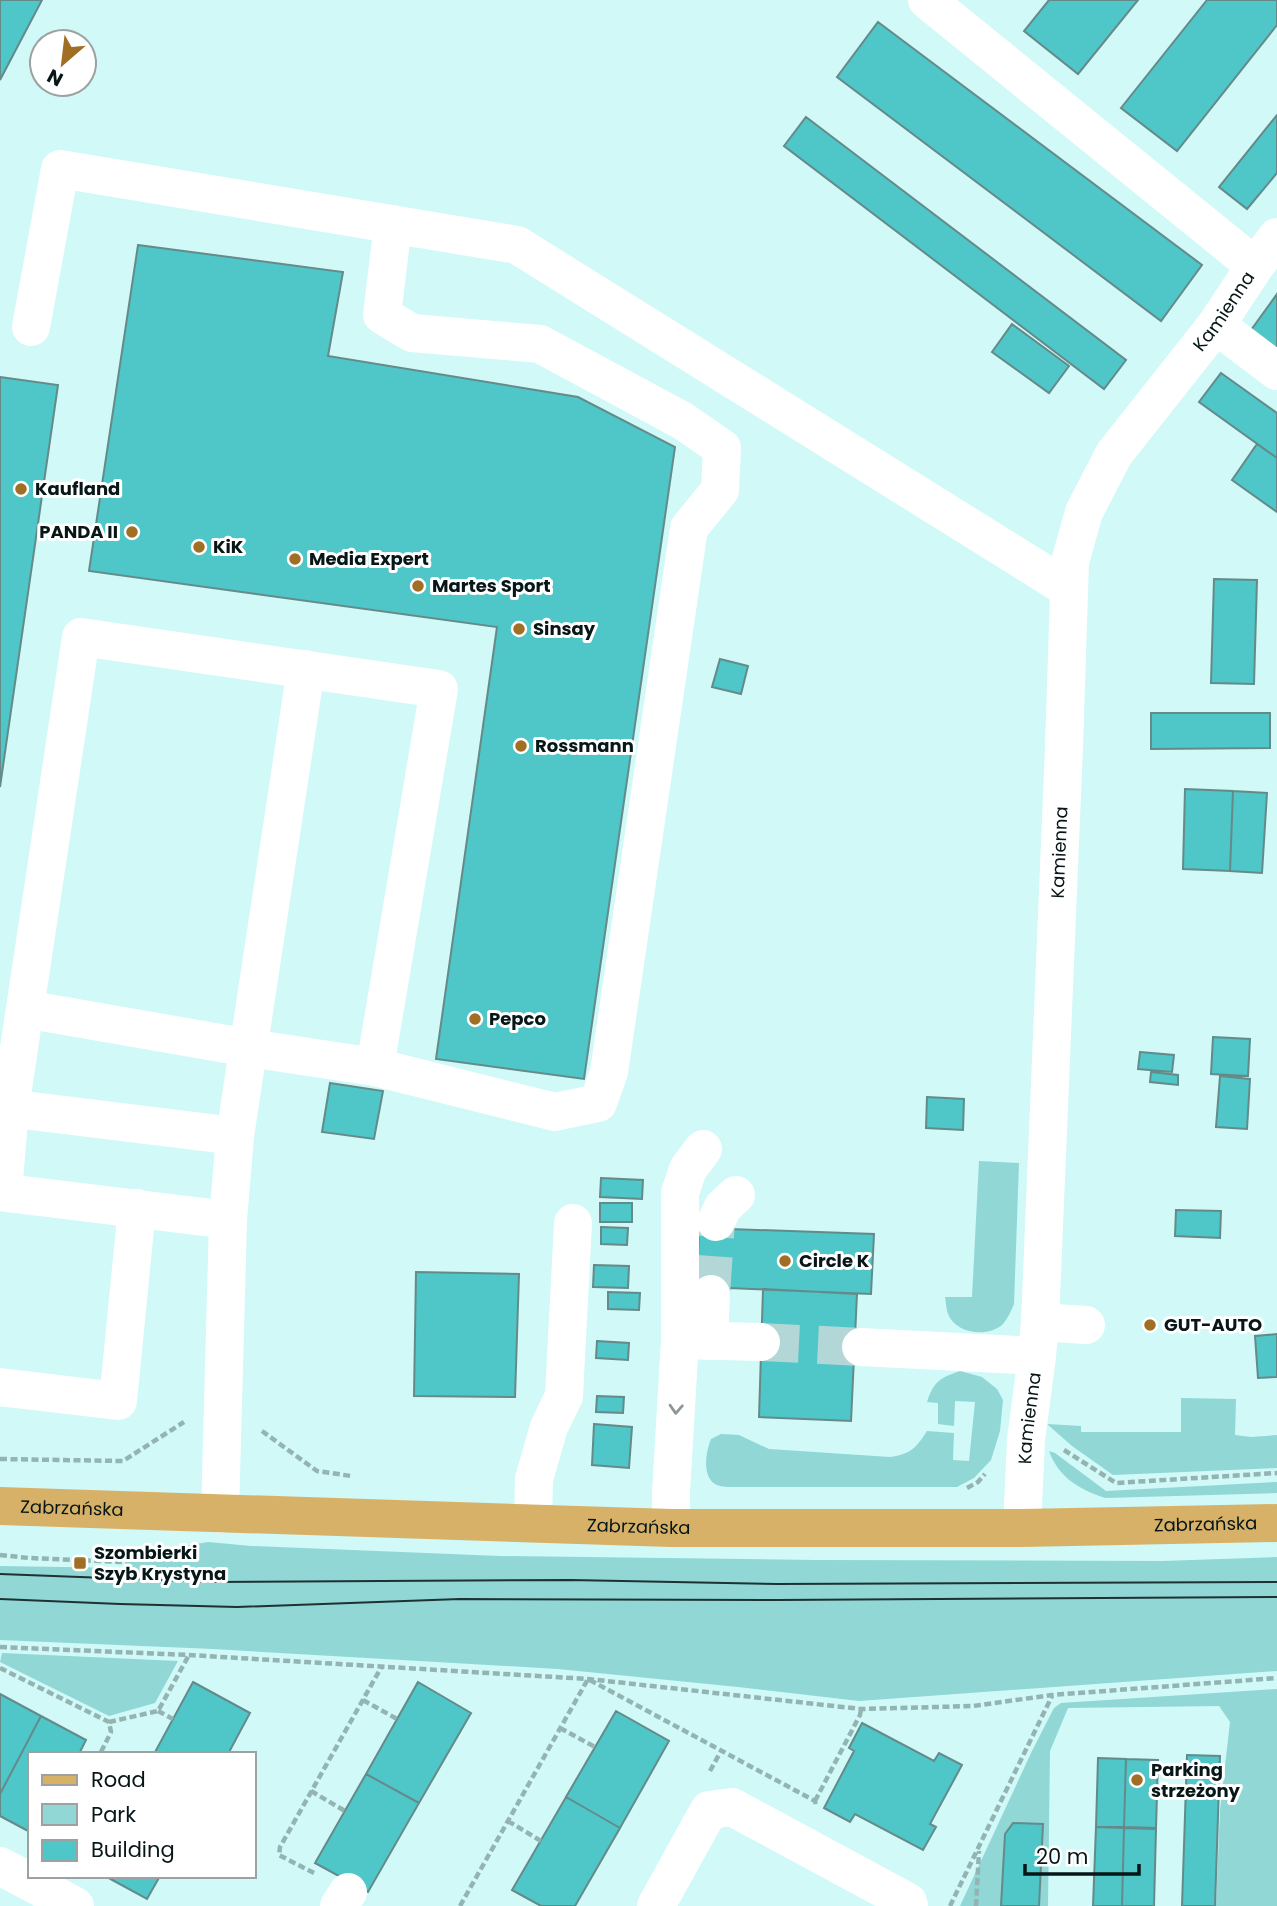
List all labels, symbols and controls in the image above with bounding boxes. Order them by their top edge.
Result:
north arrow [28,28,98,98]
text: N [43,62,68,93]
street label: Kamienna [1187,266,1260,356]
place label: Kaufland [35,476,120,501]
marker: Kaufland [13,481,29,497]
place label: PANDA II [39,519,118,544]
marker: PANDA II [124,524,140,540]
place label: KiK [213,534,244,559]
marker: KiK [191,539,207,555]
place label: Media Expert [309,546,429,571]
marker: Media Expert [287,551,303,567]
place label: Martes Sport [432,573,550,598]
marker: Martes Sport [410,578,426,594]
place label: Sinsay [533,616,596,641]
marker: Sinsay [511,621,527,637]
place label: Rossmann [535,733,634,758]
marker: Rossmann [513,738,529,754]
street label: Kamienna [1045,806,1074,899]
place label: Pepco [489,1006,546,1031]
marker: Pepco [467,1011,483,1027]
place label: Circle K [799,1248,870,1273]
marker: Circle K [777,1253,793,1269]
place label: GUT-AUTO [1164,1312,1262,1337]
marker: GUT-AUTO [1142,1317,1158,1333]
street label: Kamienna [1012,1371,1047,1465]
one-way arrow [668,1403,683,1414]
street label: Zabrzańska [20,1494,124,1522]
street label: Zabrzańska [1154,1510,1258,1537]
street label: Zabrzańska [587,1512,690,1540]
place label: Szombierki Szyb Krystyna [94,1540,226,1586]
marker: Szombierki Szyb Krystyna [72,1555,88,1571]
legend [28,1752,256,1878]
place label: Parking strzeżony [1151,1757,1241,1803]
text: Road [91,1765,146,1794]
marker: Parking strzeżony [1129,1772,1145,1788]
text: Park [91,1800,136,1829]
scale bar [1025,1832,1139,1876]
text: Building [91,1835,175,1864]
text: 20 m [1036,1842,1089,1871]

